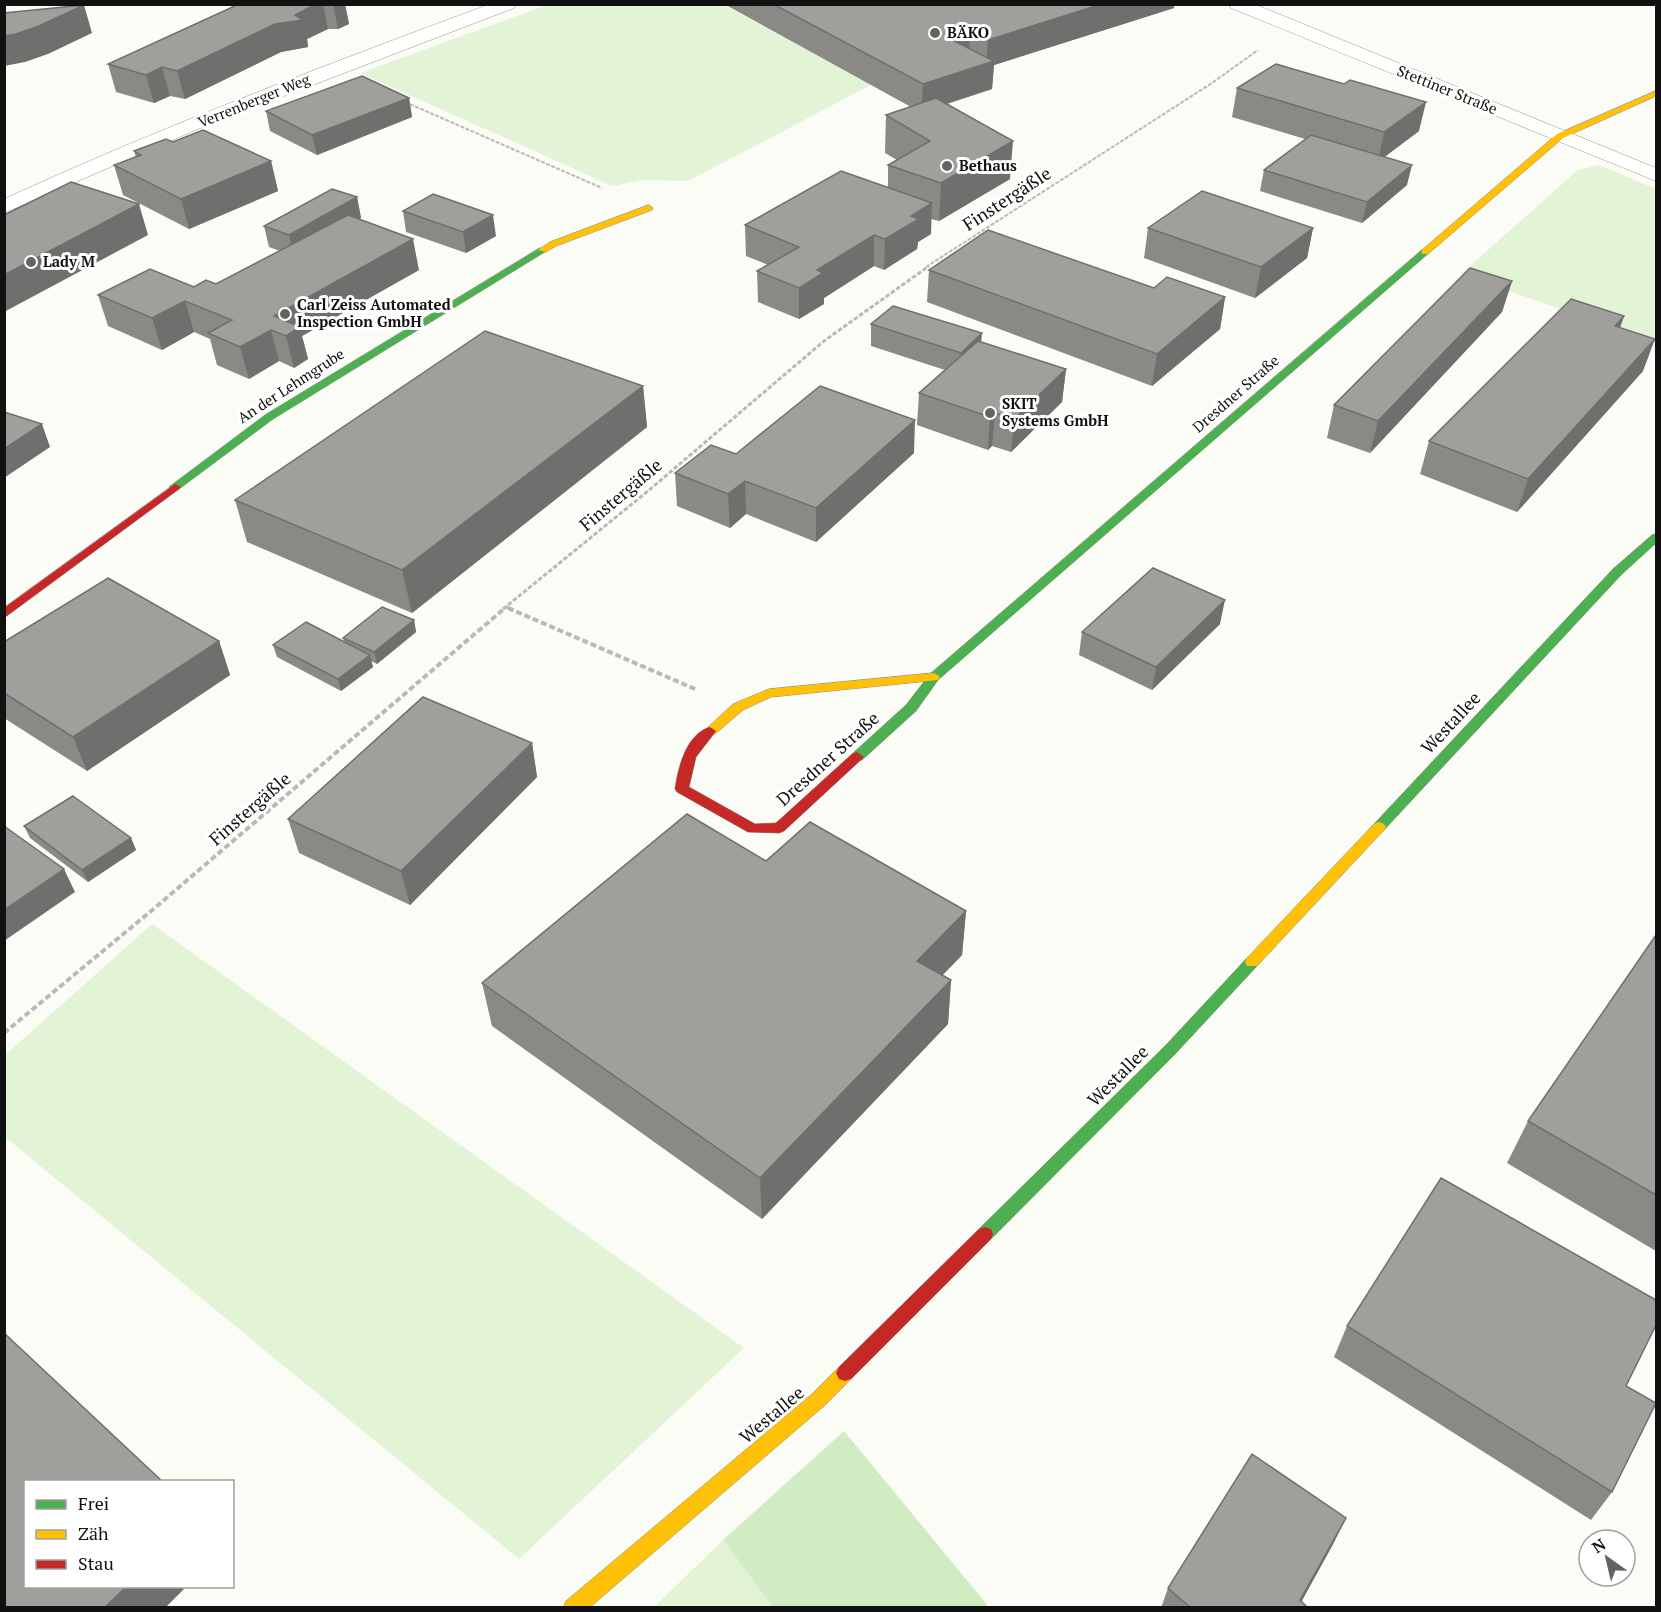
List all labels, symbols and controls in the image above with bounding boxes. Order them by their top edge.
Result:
place label: BÄKO [947,22,989,42]
marker: BÄKO [928,26,942,40]
street label: Stettiner Straße [1394,60,1501,118]
street label: Verrenberger Weg [195,68,314,132]
place label: Bethaus [959,155,1017,175]
marker: Bethaus [940,159,954,173]
street label: Finstergäßle [958,161,1055,236]
place label: Lady M [43,251,95,271]
marker: Lady M [24,255,38,269]
place label: Carl Zeiss Automated Inspection GmbH [297,294,451,331]
marker: Carl Zeiss Automated Inspection GmbH [278,307,292,321]
street label: An der Lehmgrube [233,343,348,427]
street label: Dresdner Straße [1188,350,1283,436]
place label: SKIT Systems GmbH [1002,393,1109,430]
marker: SKIT Systems GmbH [983,406,997,420]
street label: Finstergäßle [574,453,667,536]
street label: Westallee [1415,686,1485,759]
street label: Dresdner Straße [771,706,884,811]
street label: Finstergäßle [203,766,295,850]
street label: Westallee [1082,1040,1153,1111]
street label: Westallee [734,1380,809,1448]
legend [24,1480,234,1588]
text: Frei [78,1491,109,1515]
text: Zäh [78,1521,109,1545]
north arrow [1577,1528,1637,1588]
text: N [1587,1533,1610,1558]
text: Stau [78,1551,114,1575]

